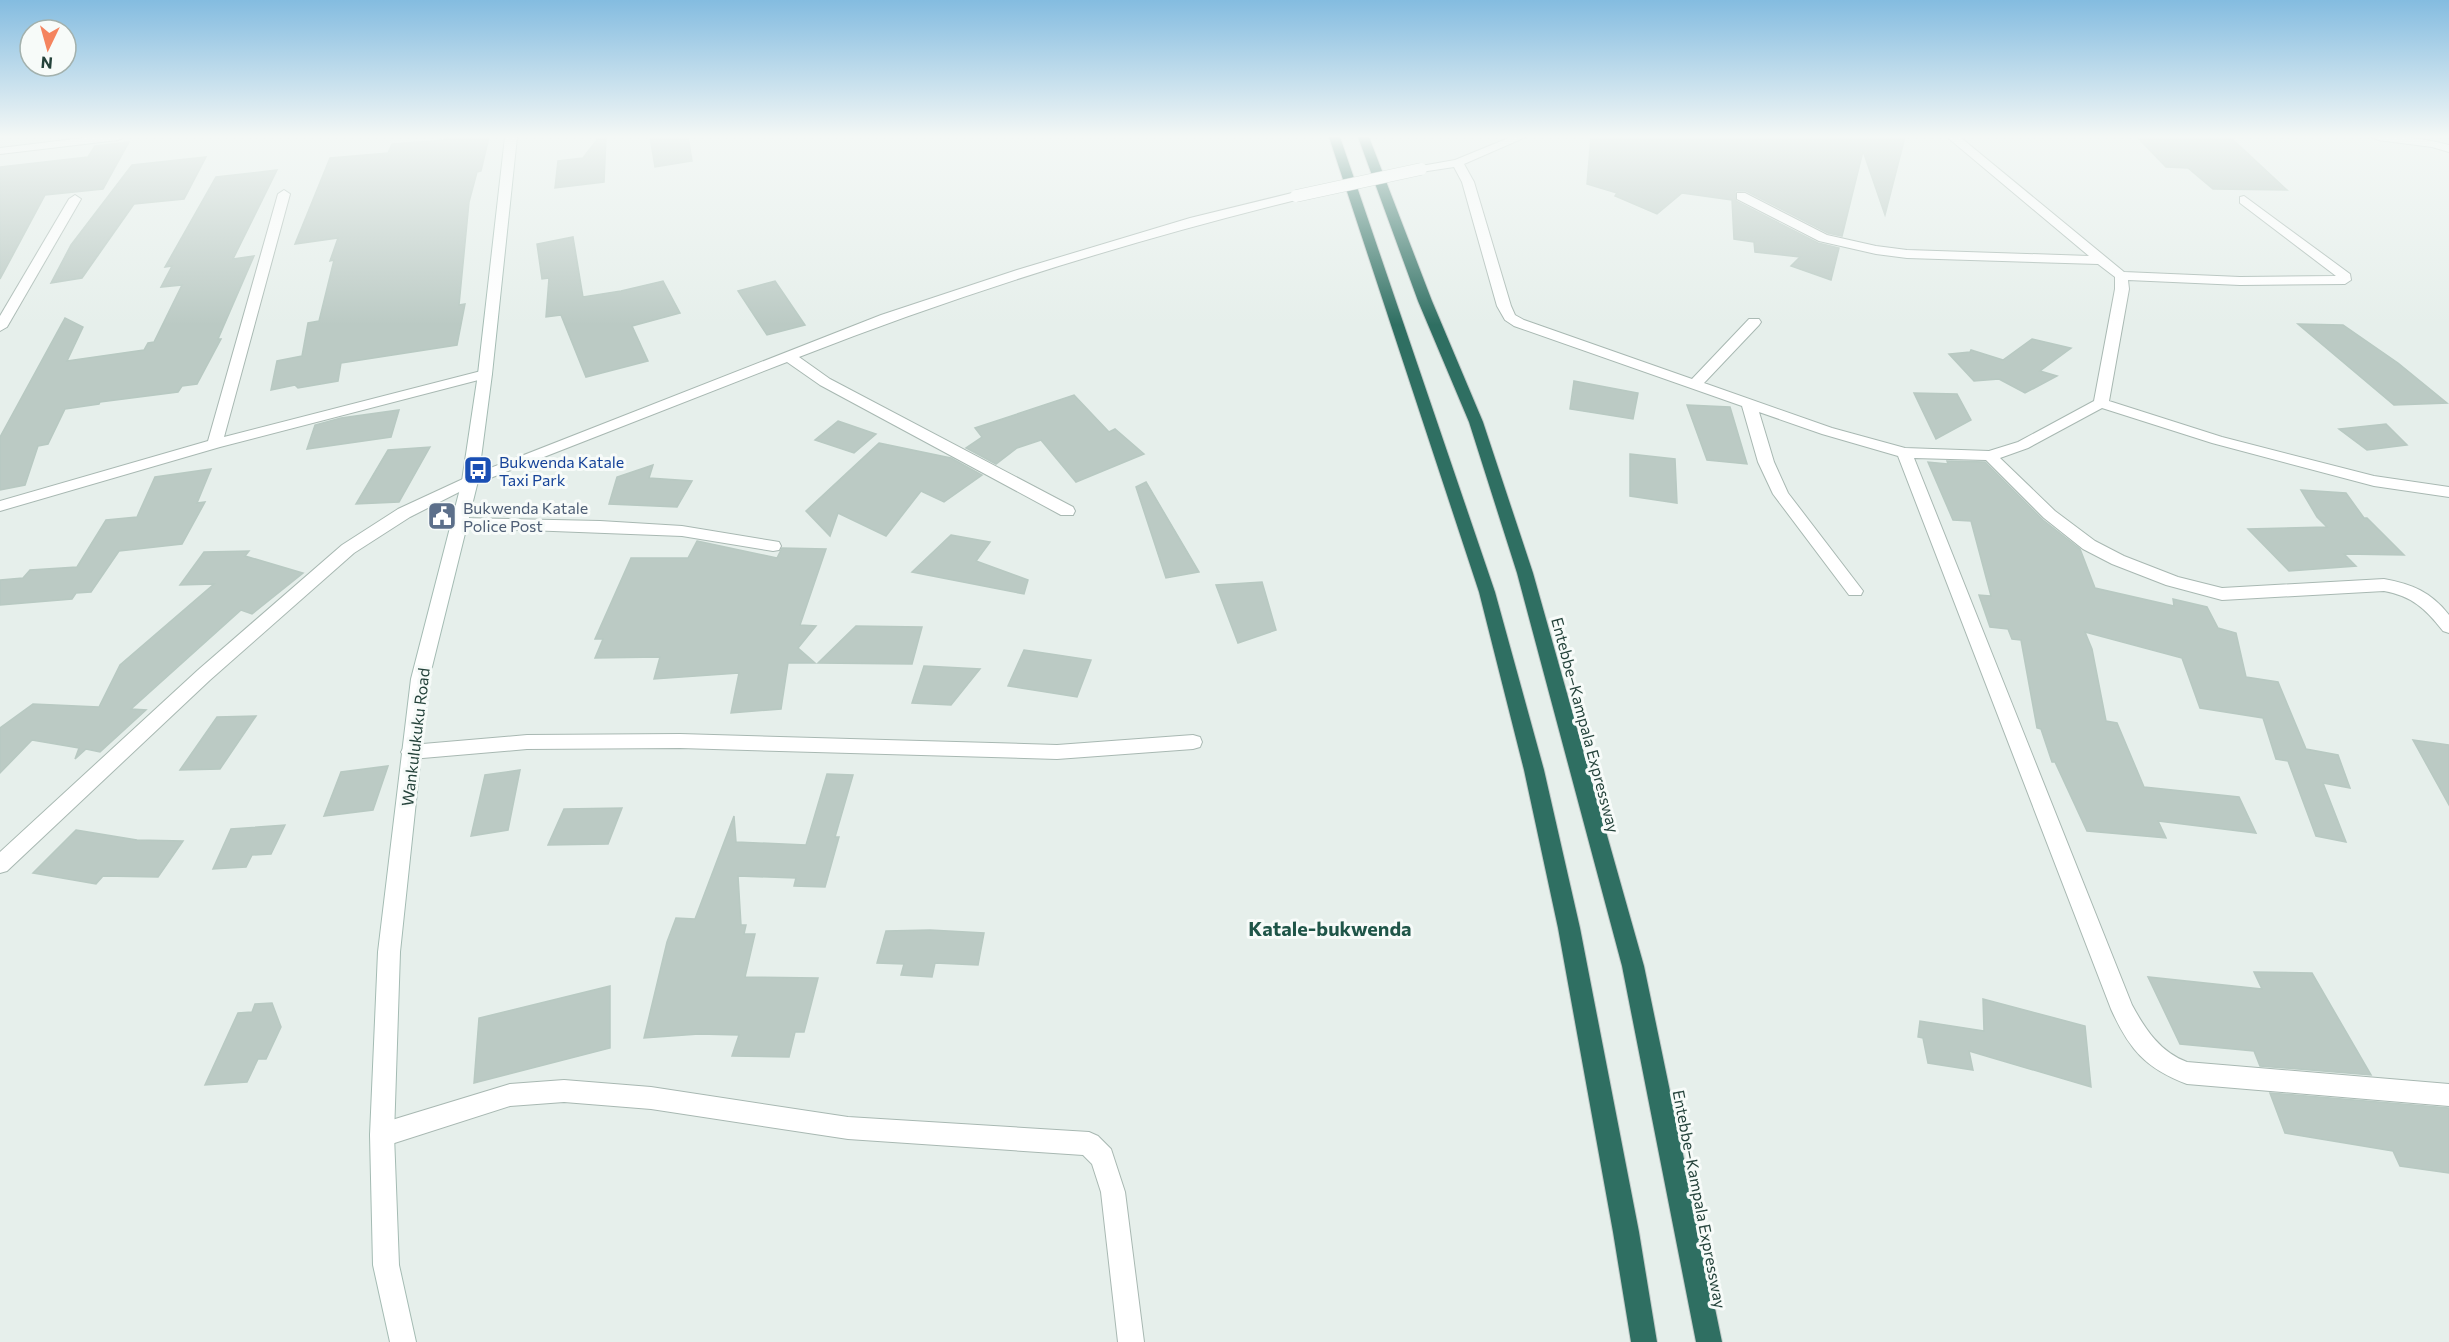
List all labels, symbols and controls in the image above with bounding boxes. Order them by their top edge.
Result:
north arrow [18,18,78,78]
text: N [40,53,53,73]
place label: Bukwenda Katale Taxi Park [499,452,624,489]
bus stop icon: Bukwenda Katale Taxi Park [462,454,494,486]
place label: Bukwenda Katale Police Post [463,498,588,535]
public building icon: Bukwenda Katale Police Post [426,500,458,532]
street label: Entebbe–Kampala Expressway [1548,615,1624,835]
street label: Wankulukuku Road [397,667,433,807]
district label: Katale-bukwenda [1248,916,1412,940]
street label: Entebbe–Kampala Expressway [1669,1088,1731,1310]

